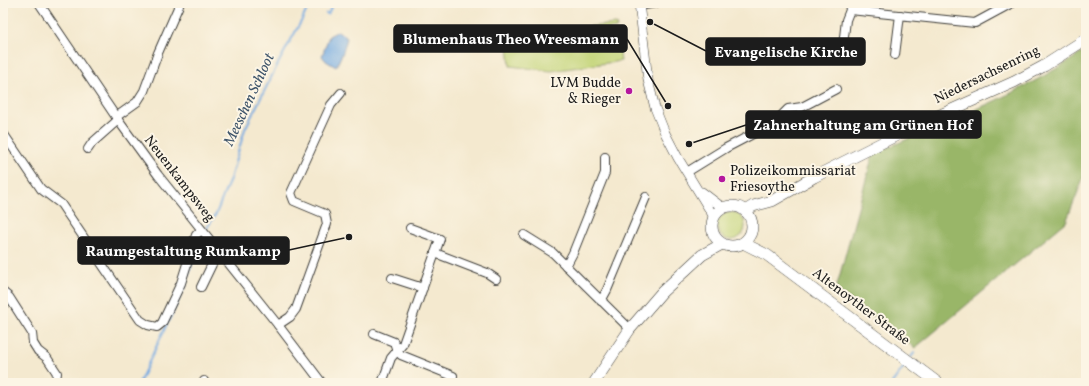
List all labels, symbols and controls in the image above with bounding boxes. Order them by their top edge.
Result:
callout: Blumenhaus Theo Wreesmann [394,25,627,52]
text: Blumenhaus Theo Wreesmann [403,30,619,51]
callout: Evangelische Kirche [706,38,865,65]
street label: Niedersachsenring [931,41,1043,109]
text: Evangelische Kirche [714,43,858,64]
water label: Meeschen Schloot [219,49,281,151]
place label: LVM Budde & Rieger [550,74,621,109]
marker: LVM Budde & Rieger [624,86,634,96]
callout: Zahnerhaltung am Grünen Hof [746,111,981,138]
text: Zahnerhaltung am Grünen Hof [753,116,974,137]
street label: Neuenkampsweg [139,132,219,226]
place label: Polizeikommissariat Friesoythe [730,162,856,197]
marker: Polizeikommissariat Friesoythe [717,174,727,184]
callout: Raumgestaltung Rumkamp [78,237,289,264]
text: Raumgestaltung Rumkamp [85,242,281,263]
street label: Altenoyther Straße [808,264,914,350]

